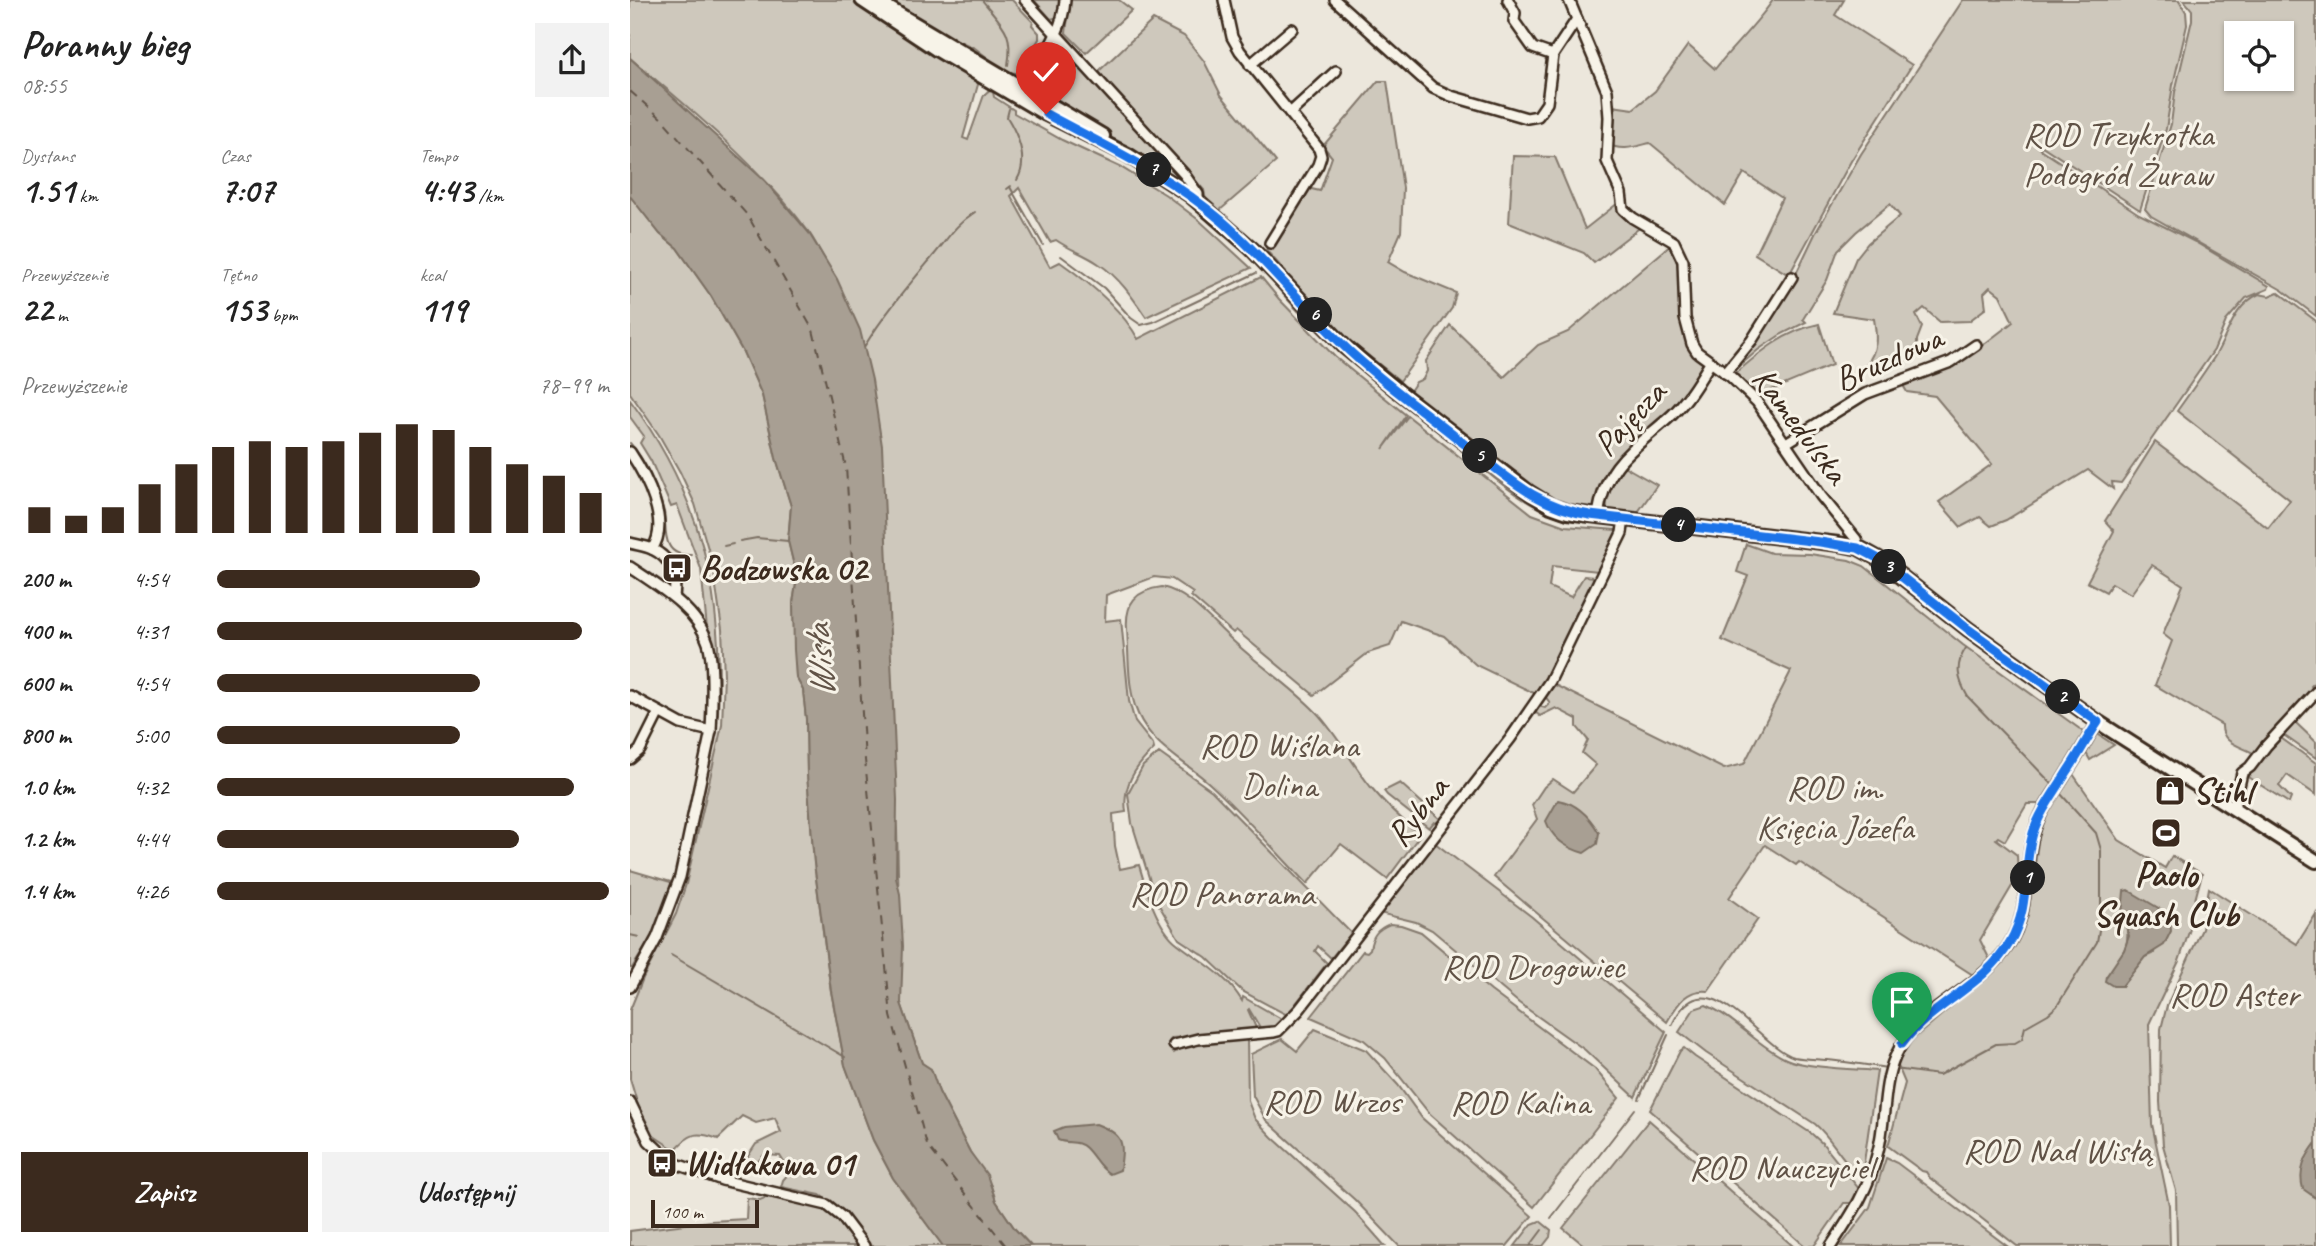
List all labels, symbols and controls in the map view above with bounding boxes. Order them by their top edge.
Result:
text: Poranny bieg [21,21,189,68]
map controls [2224,21,2294,91]
button: locate [2224,21,2294,91]
button: share [535,23,609,97]
pin [1016,42,1076,114]
icon: check [1027,53,1065,91]
text: 08:55 [21,71,67,100]
park label: ROD Trzykrotka Podogród Żuraw [2023,112,2216,197]
text: Dystans [21,144,75,168]
text: Czas [220,144,250,168]
text: Tempo [420,144,457,168]
pin: 7 [1136,152,1172,188]
text: 7 [1149,157,1158,181]
text: 1.51 [21,168,75,213]
text: 7:07 [220,168,274,213]
text: 4:43 [420,168,474,213]
text: km [75,184,98,208]
text: /km [474,184,503,208]
text: Przewyższenie [21,263,108,287]
text: Tętno [220,263,257,287]
text: kcal [420,263,445,287]
text: 22 [21,287,53,332]
text: 153 [220,287,267,332]
text: 119 [420,287,467,332]
pin: 6 [1298,298,1332,332]
text: 6 [1310,302,1319,326]
text: m [53,303,68,327]
text: bpm [267,303,298,327]
street label: Bruzdowa [1827,314,1952,402]
street label: Kamedulska [1742,358,1861,495]
street label: Pajęcza [1583,369,1677,466]
text: Przewyższenie [21,371,126,400]
text: 78–99 m [539,371,609,400]
pin: 5 [1462,438,1498,474]
text: 5 [1475,443,1484,467]
pin: 4 [1662,508,1696,542]
text: 4 [1674,512,1683,536]
place label: Bodzowska 02 [700,546,870,591]
pin: 3 [1872,550,1906,584]
bus stop icon: Bodzowska 02 [660,551,694,585]
text: 3 [1884,554,1893,578]
text: 200 m [21,565,71,594]
text: 4:54 [133,565,169,594]
text: 400 m [21,617,71,646]
text: 4:31 [133,617,169,646]
water label: Wisła [793,620,845,698]
text: 600 m [21,669,71,698]
text: 4:54 [133,669,169,698]
pin: 2 [2046,680,2080,714]
text: 2 [2058,684,2067,708]
text: 800 m [21,721,71,750]
text: 5:00 [133,721,169,750]
park label: ROD Wiślana Dolina [1199,723,1361,808]
street label: Rybna [1376,765,1461,856]
park label: ROD im. Księcia Józefa [1756,765,1915,850]
place label: Stihl [2193,769,2259,814]
text: 1.0 km [21,773,75,802]
text: 4:32 [133,773,169,802]
shop icon: Stihl [2153,774,2187,808]
sports icon: Paolo Squash Club [2149,816,2183,850]
text: 1.2 km [21,825,75,854]
text: 4:44 [133,825,169,854]
place label: Paolo Squash Club [2093,852,2241,937]
pin: 1 [2010,860,2046,896]
text: 1 [2023,865,2032,889]
park label: ROD Panorama [1129,871,1317,916]
text: 1.4 km [21,877,75,906]
text: 4:26 [133,877,169,906]
park label: ROD Drogowiec [1442,944,1626,989]
pin [1872,972,1932,1044]
park label: ROD Aster [2169,972,2301,1017]
icon: arrive [1883,983,1921,1021]
park label: ROD Wrzos [1263,1079,1404,1124]
park label: ROD Kalina [1450,1080,1592,1125]
park label: ROD Nad Wisłą [1963,1128,2154,1173]
place label: Widłakowa 01 [685,1141,857,1186]
park label: ROD Nauczyciel [1689,1145,1879,1190]
bus stop icon: Widłakowa 01 [645,1146,679,1180]
button: Zapisz [21,1152,308,1232]
button: Udostępnij [322,1152,609,1232]
scale bar [651,1197,760,1229]
text: 100 m [662,1200,703,1224]

